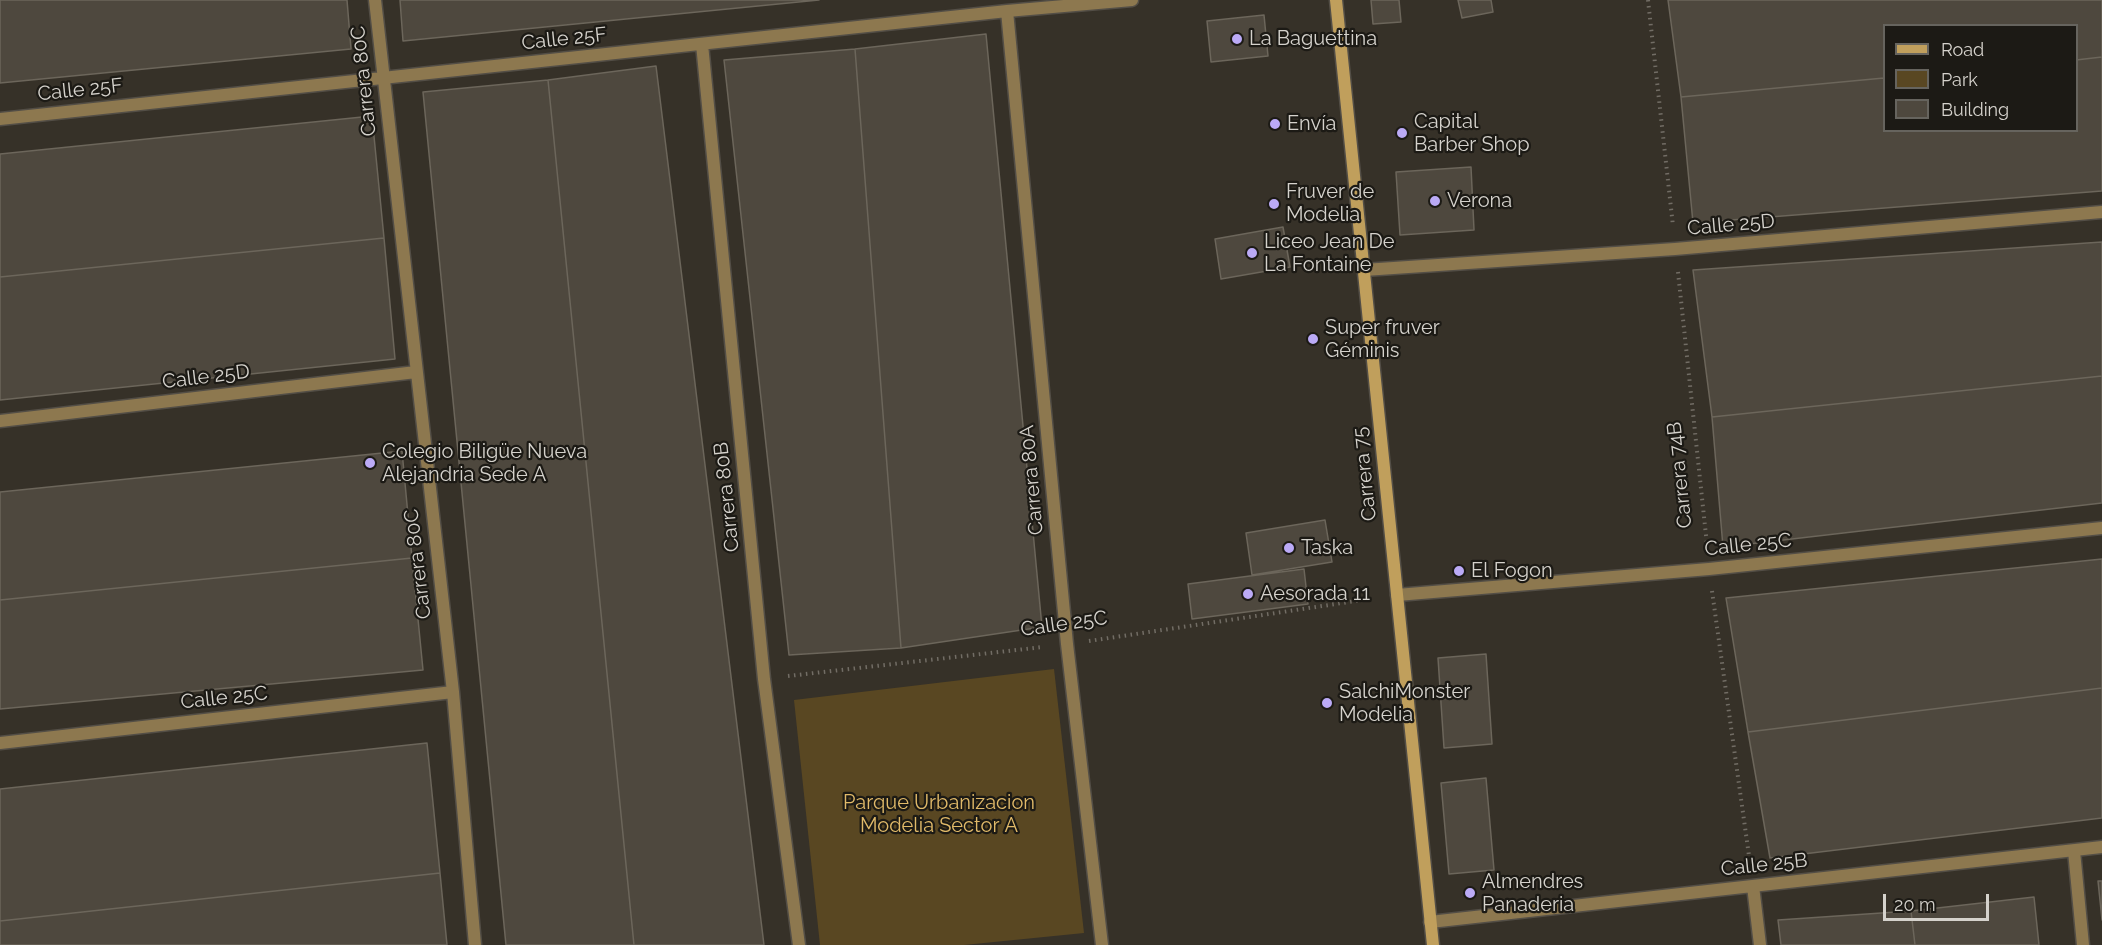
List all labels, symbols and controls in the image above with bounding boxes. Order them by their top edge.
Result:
street label: Calle 25F [520,23,608,55]
legend [1883,24,2078,132]
street label: Carrera 80C [346,25,382,137]
place label: La Baguettina [1249,27,1377,51]
marker: La Baguettina [1230,32,1244,46]
text: Road [1941,39,1984,60]
text: Park [1941,69,1978,90]
street label: Calle 25F [36,74,124,106]
text: Building [1941,99,2009,120]
place label: Capital Barber Shop [1414,110,1529,157]
place label: Envía [1287,112,1336,136]
marker: Envía [1268,117,1282,131]
marker: Capital Barber Shop [1395,126,1409,140]
place label: Fruver de Modelia [1286,180,1374,227]
place label: Verona [1447,189,1512,213]
marker: Verona [1428,194,1442,208]
marker: Fruver de Modelia [1267,197,1281,211]
street label: Calle 25D [1686,209,1776,241]
place label: Liceo Jean De La Fontaine [1264,230,1395,277]
marker: Liceo Jean De La Fontaine [1245,246,1259,260]
place label: Super fruver Géminis [1325,316,1440,363]
marker: Super fruver Géminis [1306,332,1320,346]
street label: Calle 25D [161,360,251,394]
street label: Carrera 74B [1662,421,1698,529]
street label: Carrera 80A [1015,424,1049,536]
street label: Carrera 75 [1348,426,1382,522]
place label: Colegio Biligüe Nueva Alejandria Sede A [382,440,587,487]
street label: Carrera 80B [709,441,745,553]
marker: Colegio Biligüe Nueva Alejandria Sede A [363,456,377,470]
street label: Carrera 80C [399,508,437,620]
street label: Calle 25C [1703,528,1793,562]
place label: Taska [1301,536,1353,560]
marker: Taska [1282,541,1296,555]
place label: El Fogon [1471,559,1553,583]
marker: El Fogon [1452,564,1466,578]
place label: Aesorada 11 [1260,582,1370,606]
marker: Aesorada 11 [1241,587,1255,601]
street label: Calle 25C [1019,606,1109,642]
place label: SalchiMonster Modelia [1339,680,1470,727]
street label: Calle 25C [179,681,269,715]
marker: SalchiMonster Modelia [1320,696,1334,710]
park label: Parque Urbanizacion Modelia Sector A [843,791,1035,838]
street label: Calle 25B [1719,849,1809,881]
place label: Almendres Panaderia [1482,870,1583,917]
scale bar [1886,882,1992,920]
marker: Almendres Panaderia [1463,886,1477,900]
text: 20 m [1894,894,1936,915]

